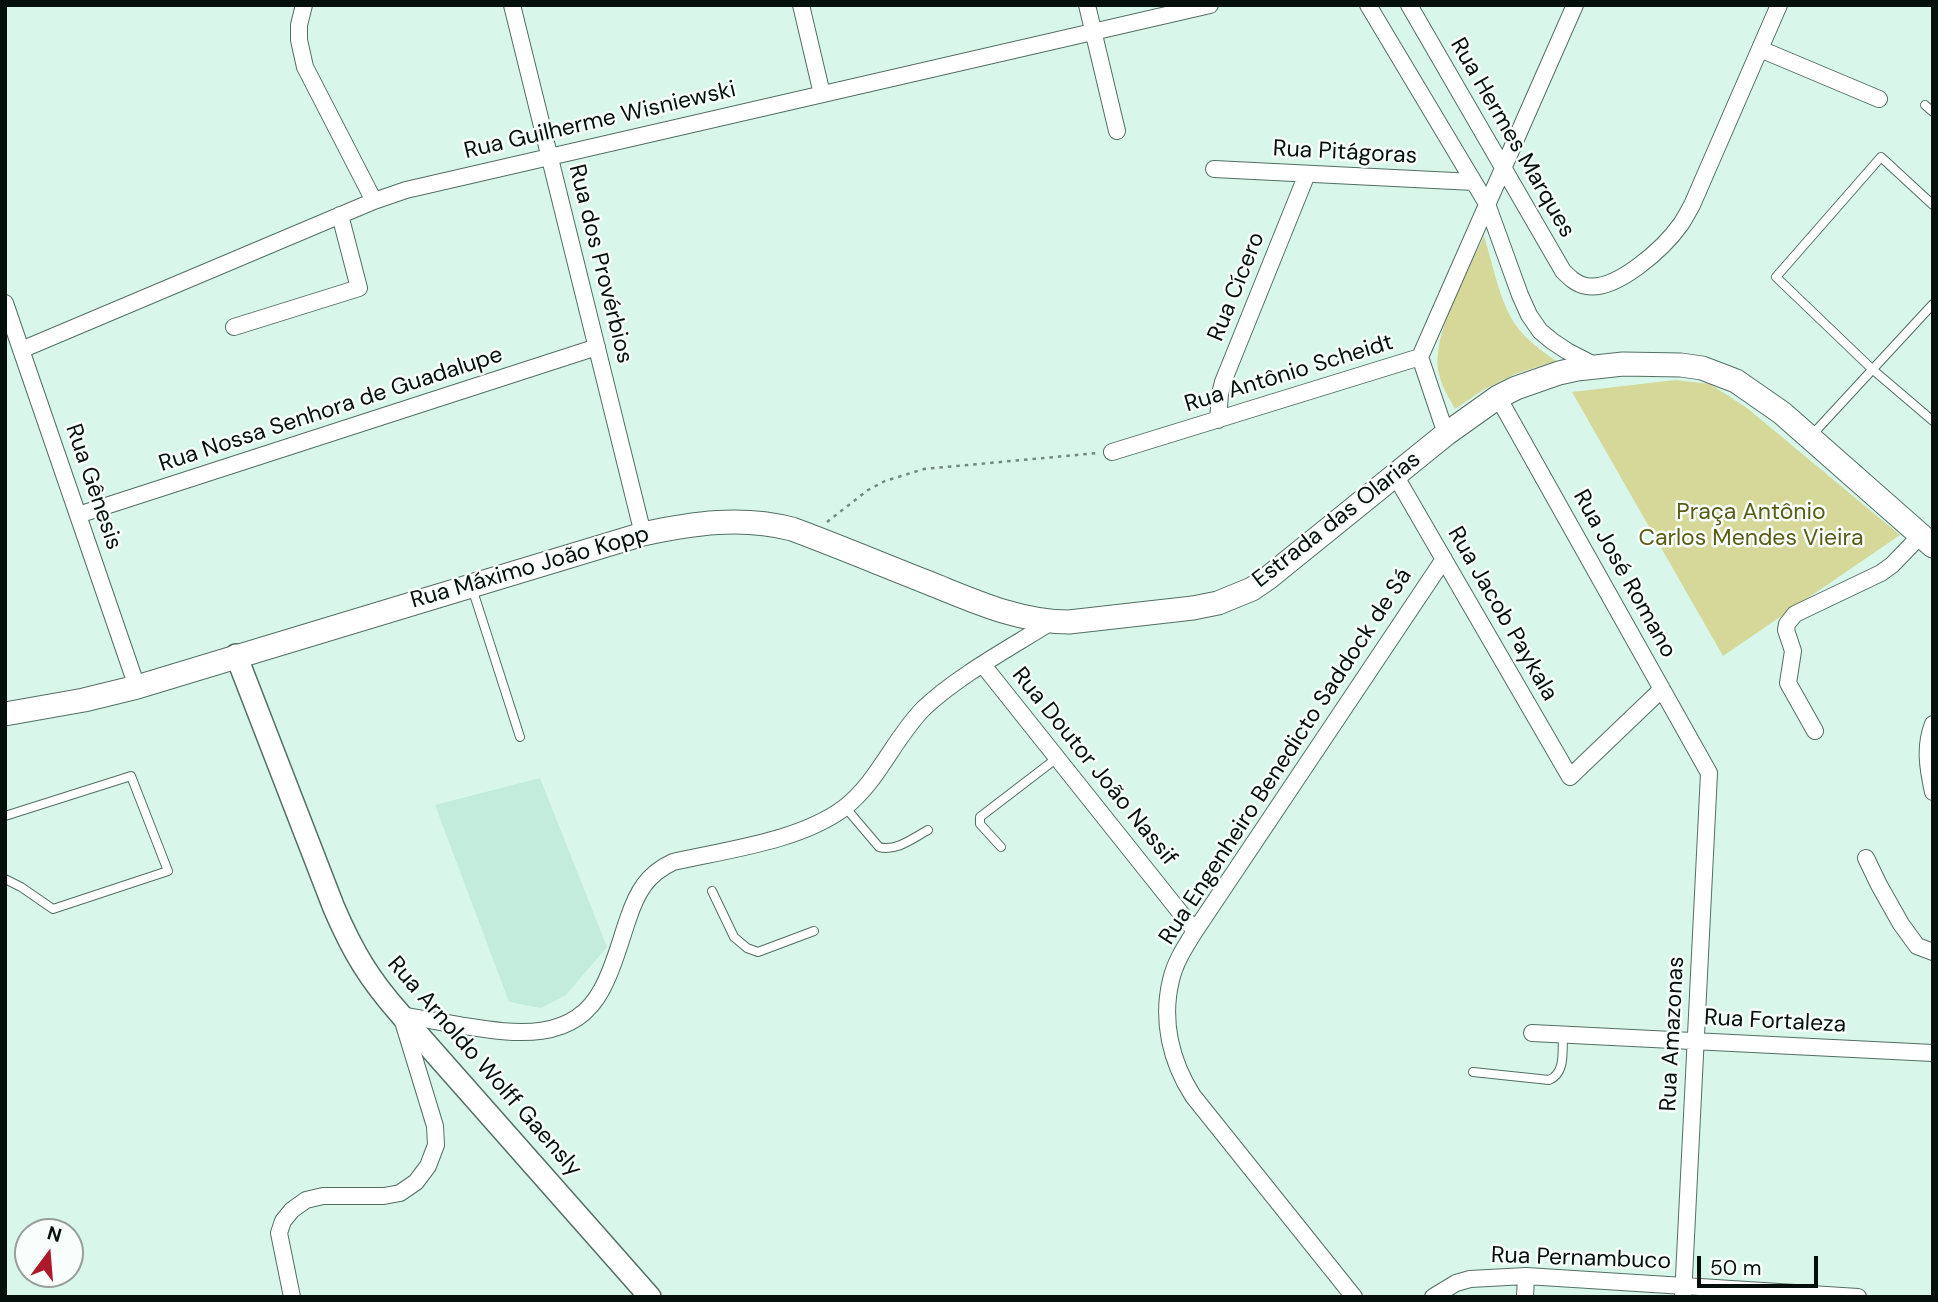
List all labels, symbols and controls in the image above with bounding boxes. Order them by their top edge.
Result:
street label: Rua Hermes Marques [1444,33,1580,243]
street label: Rua Guilherme Wisniewski [461,76,739,166]
street label: Rua Pitágoras [1272,135,1418,171]
street label: Rua dos Provérbios [562,162,638,366]
street label: Rua Cícero [1203,229,1271,345]
street label: Rua Antônio Scheidt [1181,329,1397,419]
street label: Rua Nossa Senhora de Guadalupe [156,341,506,479]
street label: Rua Gênesis [59,421,127,553]
street label: Estrada das Olarias [1248,446,1426,594]
street label: Rua José Romano [1566,485,1682,663]
park label: Praça Antônio Carlos Mendes Vieira [1638,499,1864,553]
street label: Rua Máximo João Kopp [407,521,653,615]
street label: Rua Jacob Paykala [1441,522,1563,706]
street label: Rua Engenheiro Benedicto Saddock de Sá [1154,564,1418,950]
street label: Rua Doutor João Nassif [1005,662,1183,872]
street label: Rua Arnoldo Wolff Gaensly [381,951,587,1183]
street label: Rua Amazonas [1655,956,1691,1112]
street label: Rua Fortaleza [1703,1004,1847,1040]
north arrow [14,1218,84,1288]
text: N [44,1220,64,1248]
street label: Rua Pernambuco [1490,1242,1672,1276]
scale bar [1700,1242,1821,1286]
text: 50 m [1710,1254,1761,1282]

